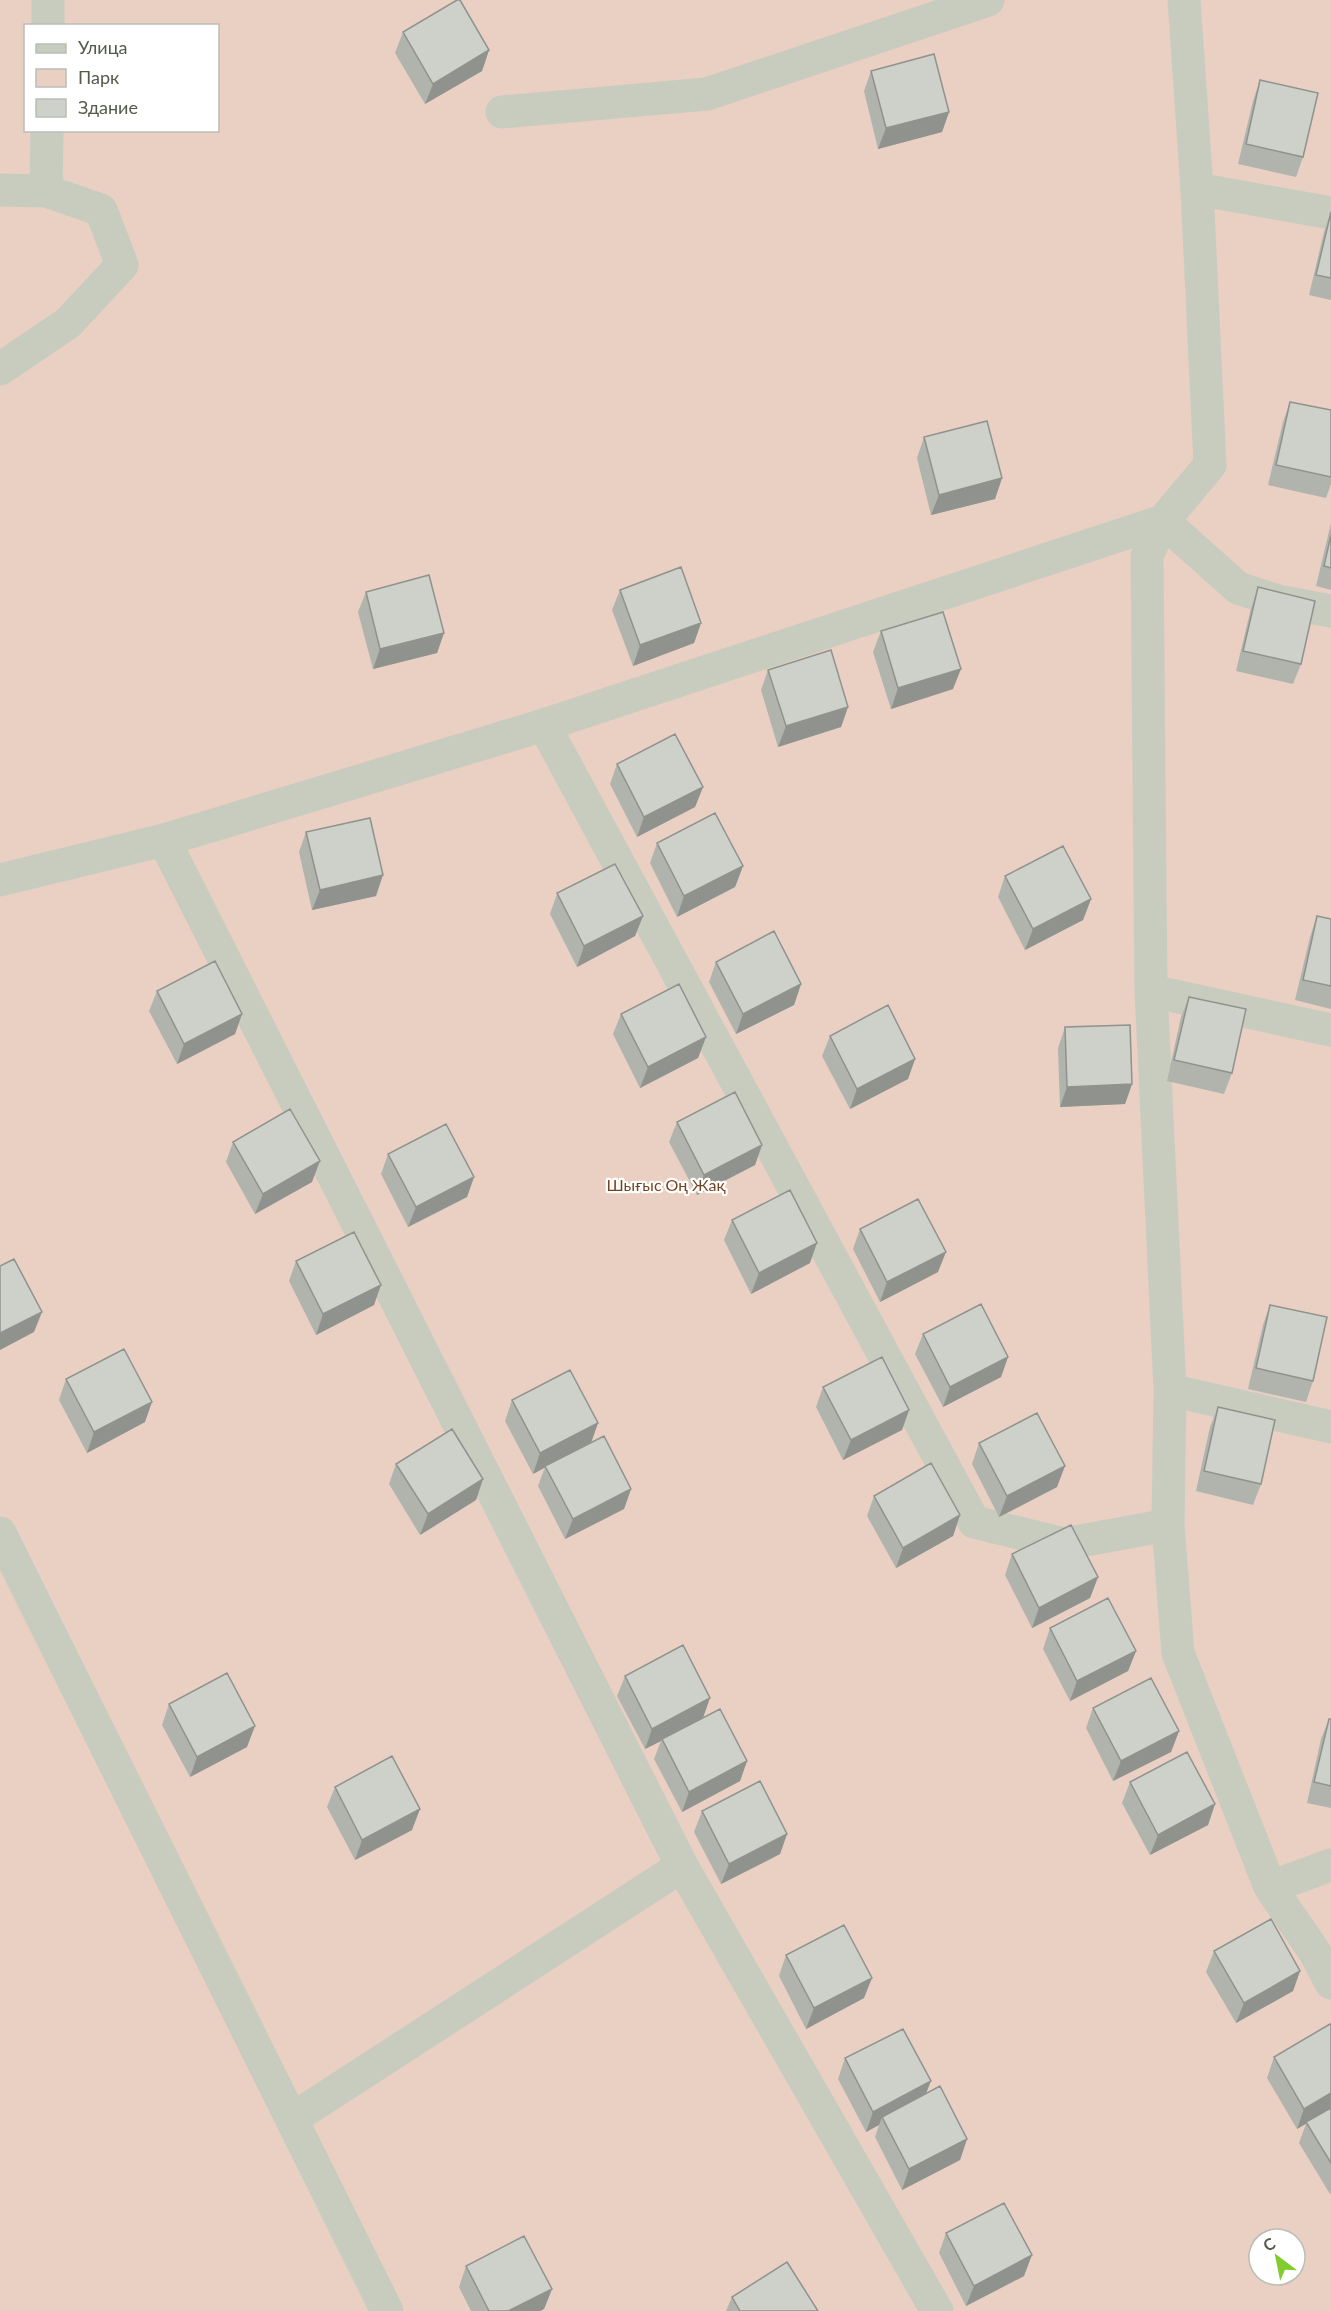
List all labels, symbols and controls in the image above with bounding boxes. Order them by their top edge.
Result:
legend [24,24,219,132]
text: Улица [78,36,128,58]
text: Парк [78,66,120,88]
text: Здание [78,96,138,118]
park label: Шығыс Оң Жақ [606,1175,726,1194]
north arrow [1247,2227,1307,2287]
text: С [1259,2233,1279,2255]

